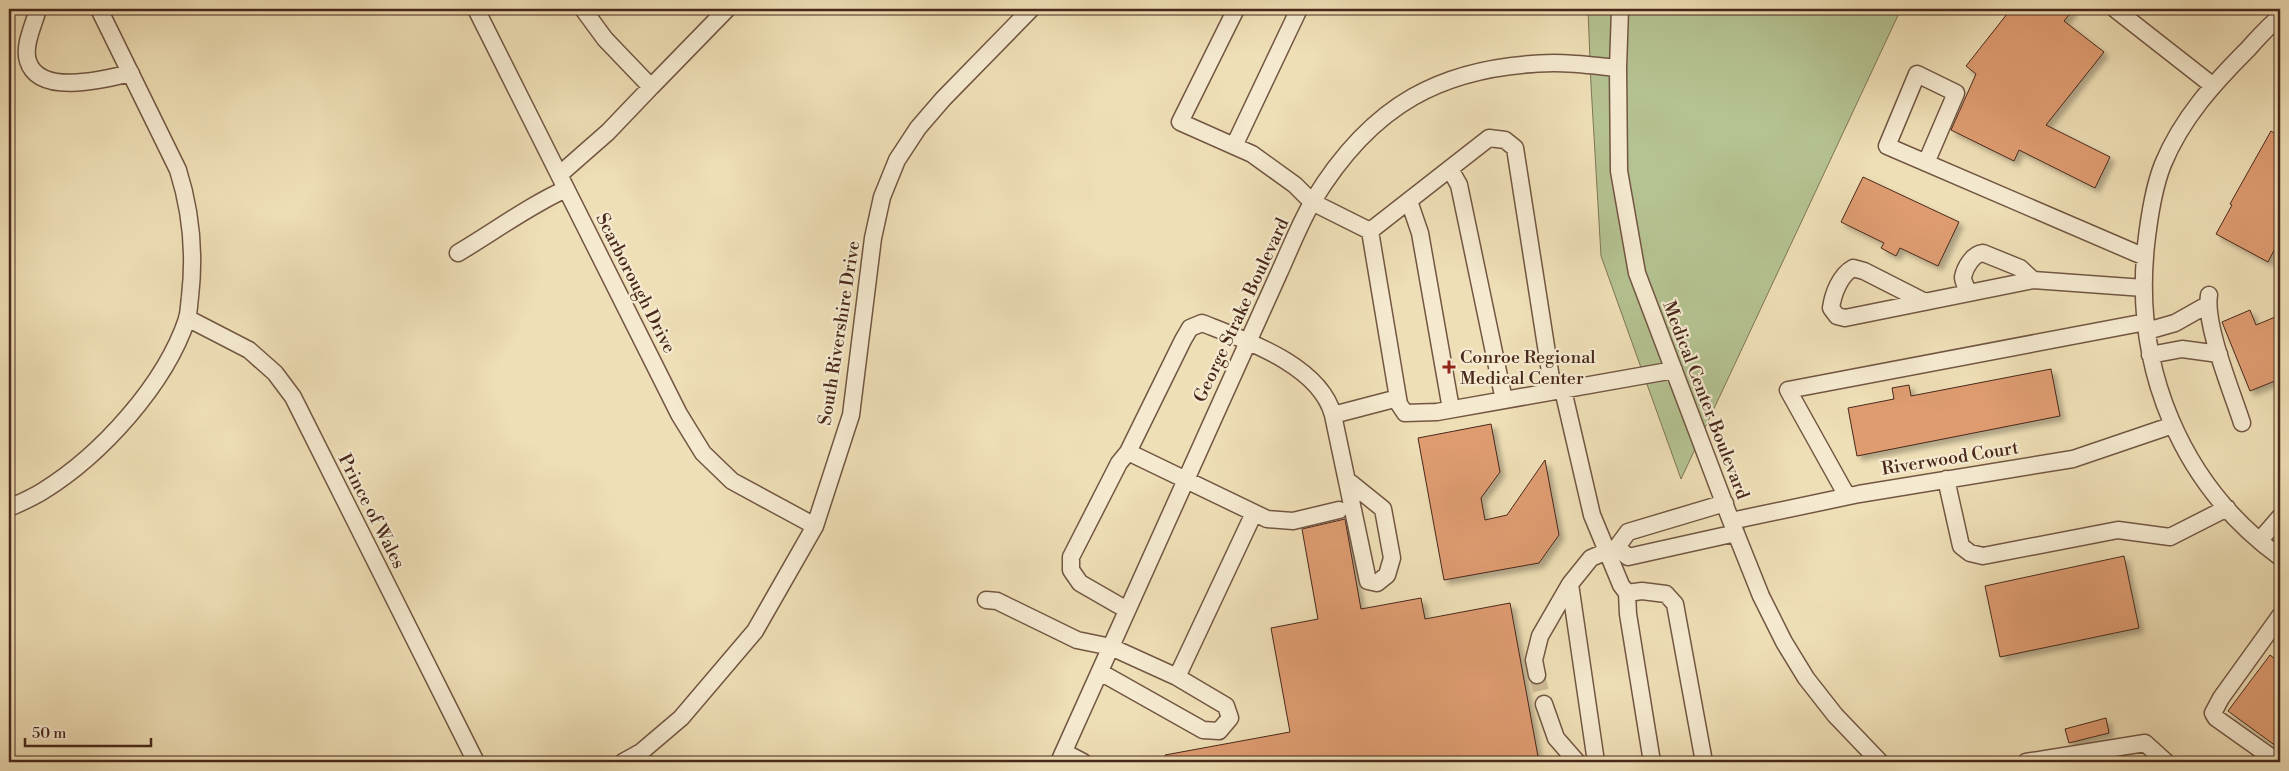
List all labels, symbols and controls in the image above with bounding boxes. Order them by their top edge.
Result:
street label: Scarborough Drive [590,209,681,357]
street label: George Strake Boulevard [1189,214,1295,406]
street label: South Rivershire Drive [814,239,865,427]
street label: Medical Center Boulevard [1657,298,1754,503]
place label: Conroe Regional Medical Center [1460,346,1596,390]
marker: Conroe Regional Medical Center [1442,360,1456,374]
street label: Riverwood Court [1880,436,2021,481]
street label: Prince of Wales [333,450,410,573]
scale bar [25,716,151,748]
text: 50 m [32,724,66,743]

